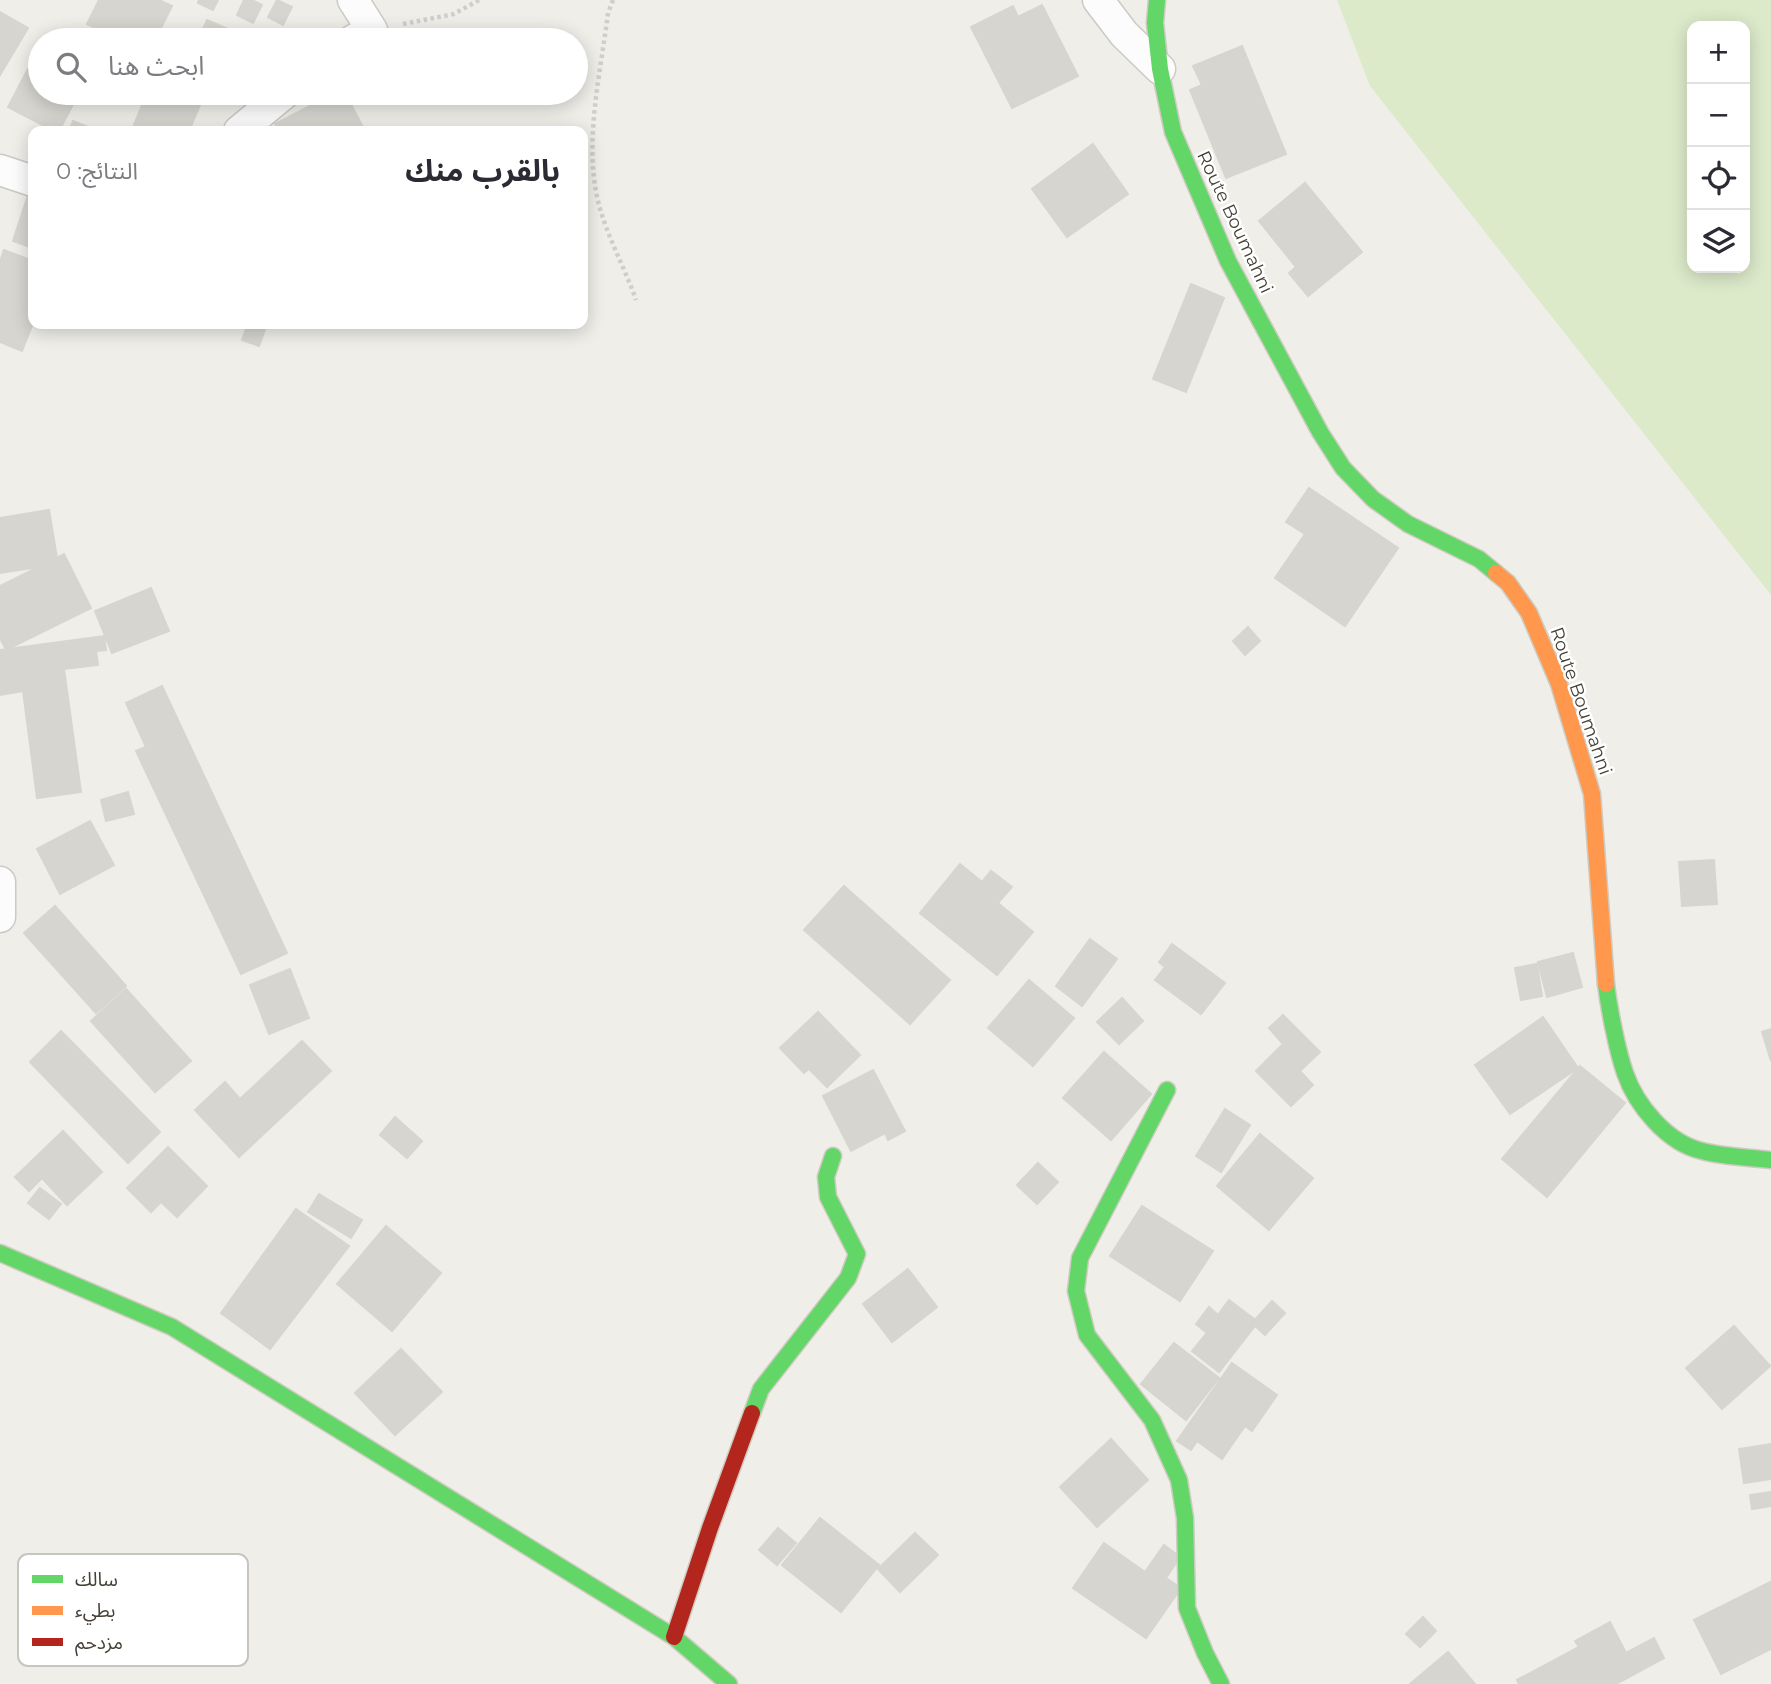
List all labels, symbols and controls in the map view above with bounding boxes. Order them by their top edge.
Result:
map controls [1687,21,1750,273]
button: + [1687,21,1750,84]
search box [28,28,588,105]
icon: search [52,48,90,86]
text: ابحث هنا [108,50,204,82]
button: − [1687,84,1750,147]
street label: Route Boumahni [1192,147,1278,297]
button: locate [1687,147,1750,210]
text: بالقرب منك [405,152,560,189]
text: النتائج: 0 [56,157,138,185]
button: layers [1687,210,1750,273]
street label: Route Boumahni [1545,624,1617,778]
legend [18,1554,248,1666]
text: سالك [75,1568,118,1591]
text: بطيء [75,1599,115,1625]
text: مزدحم [75,1631,123,1657]

